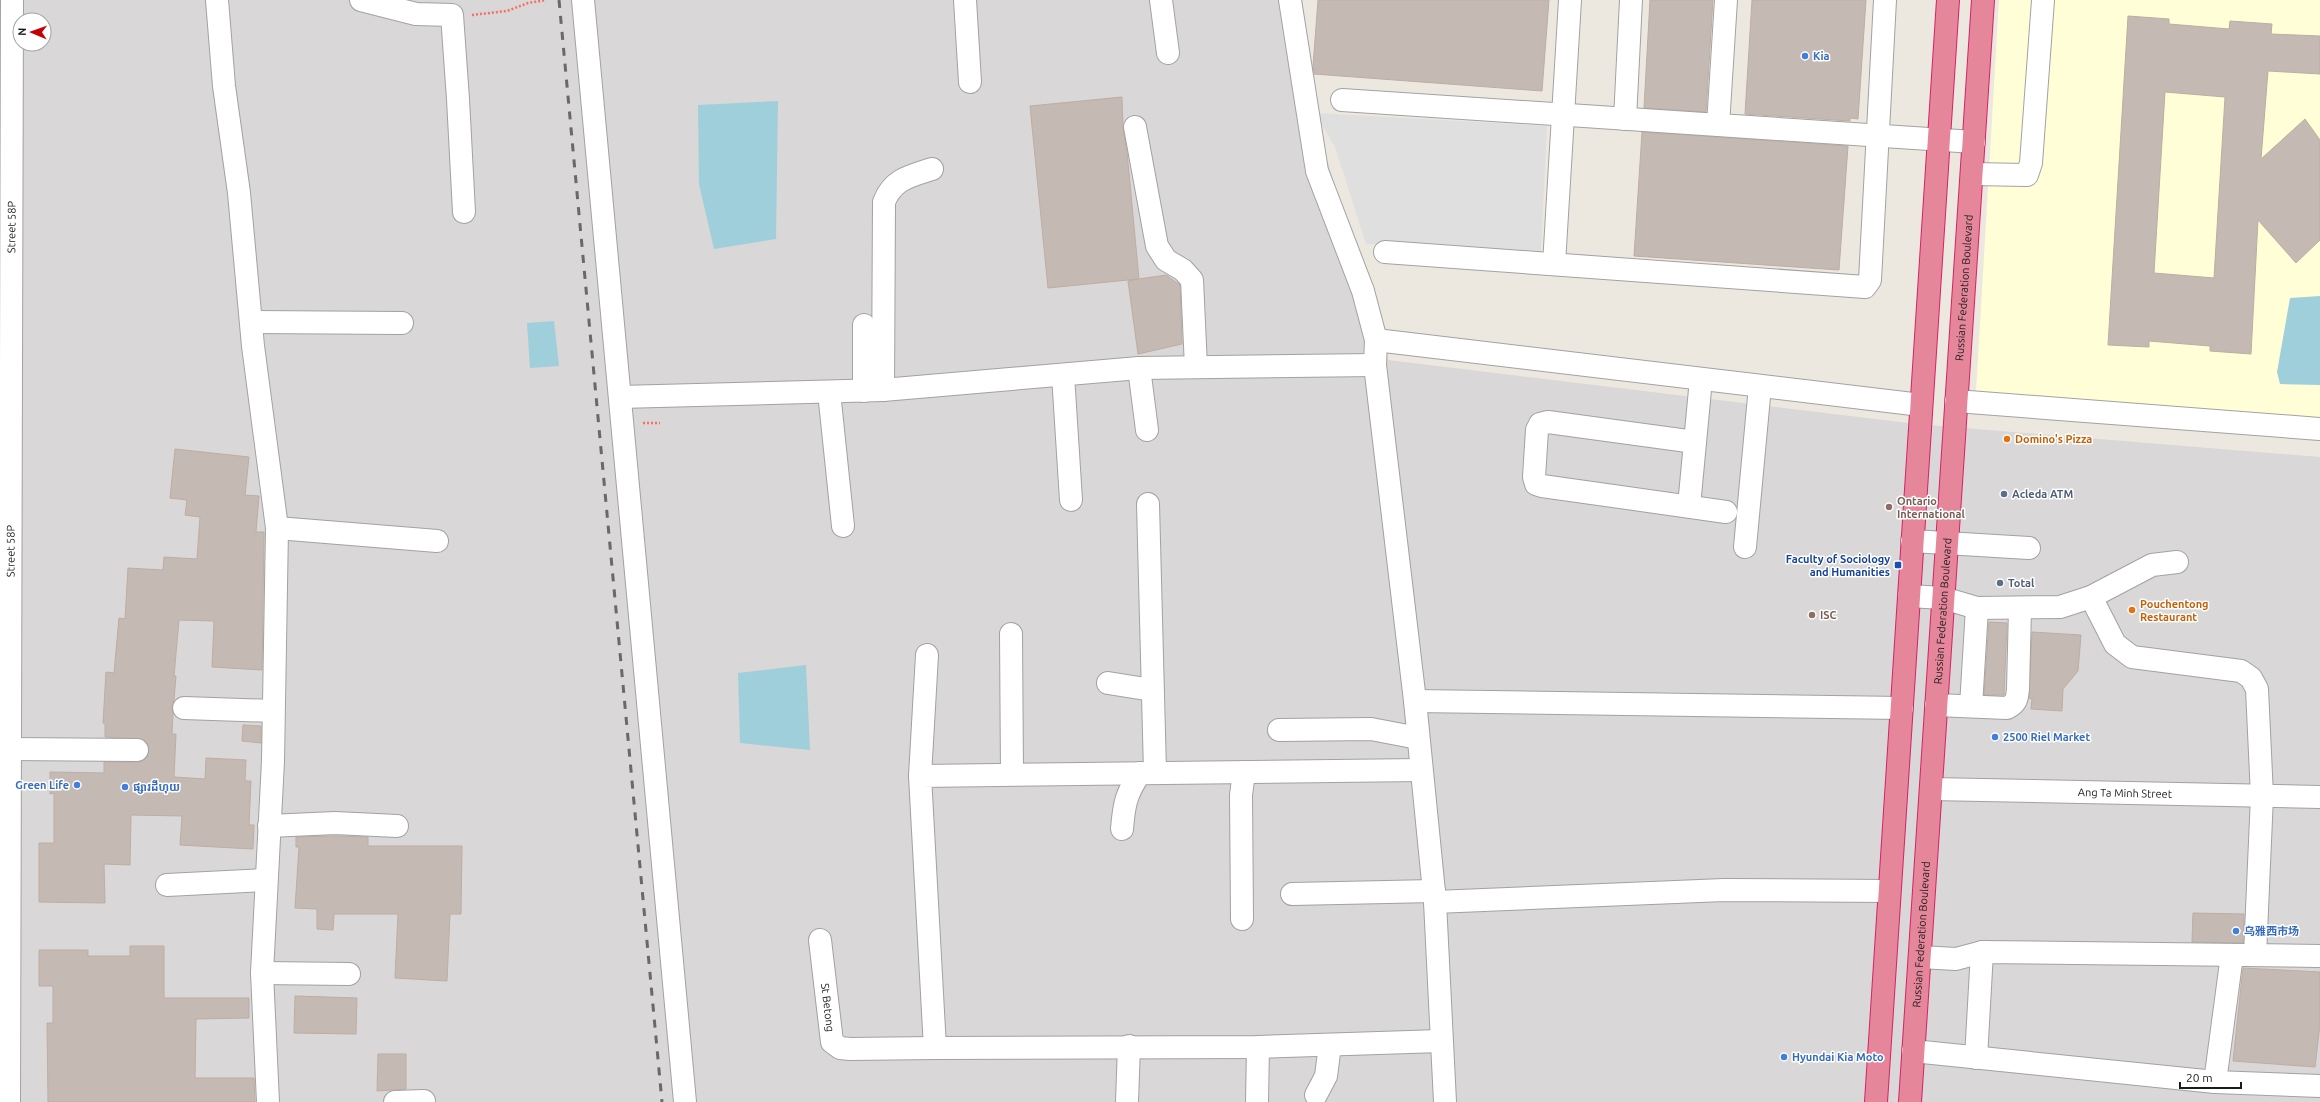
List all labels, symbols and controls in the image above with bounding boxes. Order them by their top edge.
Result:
north arrow [12,12,52,52]
text: N [16,27,28,36]
place label: Kia [1813,50,1830,62]
marker: Kia [1800,51,1810,61]
street label: Street 58P [5,200,17,253]
street label: Russian Federation Boulevard [1953,214,1975,361]
place label: Domino's Pizza [2015,433,2092,445]
marker: Domino's Pizza [2002,434,2012,444]
place label: Acleda ATM [2012,488,2073,500]
marker: Acleda ATM [1999,489,2009,499]
place label: Ontario International [1897,495,1965,520]
marker: Ontario International [1884,502,1894,512]
street label: Street 58P [4,524,17,577]
street label: Russian Federation Boulevard [1932,538,1953,685]
place label: Faculty of Sociology and Humanities [1786,553,1890,578]
marker: Faculty of Sociology and Humanities [1893,560,1903,570]
place label: Total [2008,577,2035,589]
marker: Total [1995,578,2005,588]
place label: Pouchentong Restaurant [2140,598,2209,623]
marker: Pouchentong Restaurant [2127,605,2137,615]
place label: ISC [1820,609,1837,621]
marker: ISC [1807,610,1817,620]
place label: 2500 Riel Market [2003,731,2090,743]
marker: 2500 Riel Market [1990,732,2000,742]
place label: Green Life [15,779,69,791]
place label: ផ្សារដីហុយ [133,779,180,794]
marker: Green Life [72,780,82,790]
marker: ផ្សារដីហុយ [120,782,130,792]
street label: Ang Ta Minh Street [2078,786,2173,800]
street label: Russian Federation Boulevard [1910,861,1932,1008]
place label: 乌雅西市场 [2244,925,2299,937]
marker: 乌雅西市场 [2231,926,2241,936]
street label: St Betong [819,982,837,1033]
place label: Hyundai Kia Moto [1792,1051,1884,1063]
marker: Hyundai Kia Moto [1779,1052,1789,1062]
scale bar [2180,1064,2241,1090]
text: 20 m [2186,1071,2213,1084]

